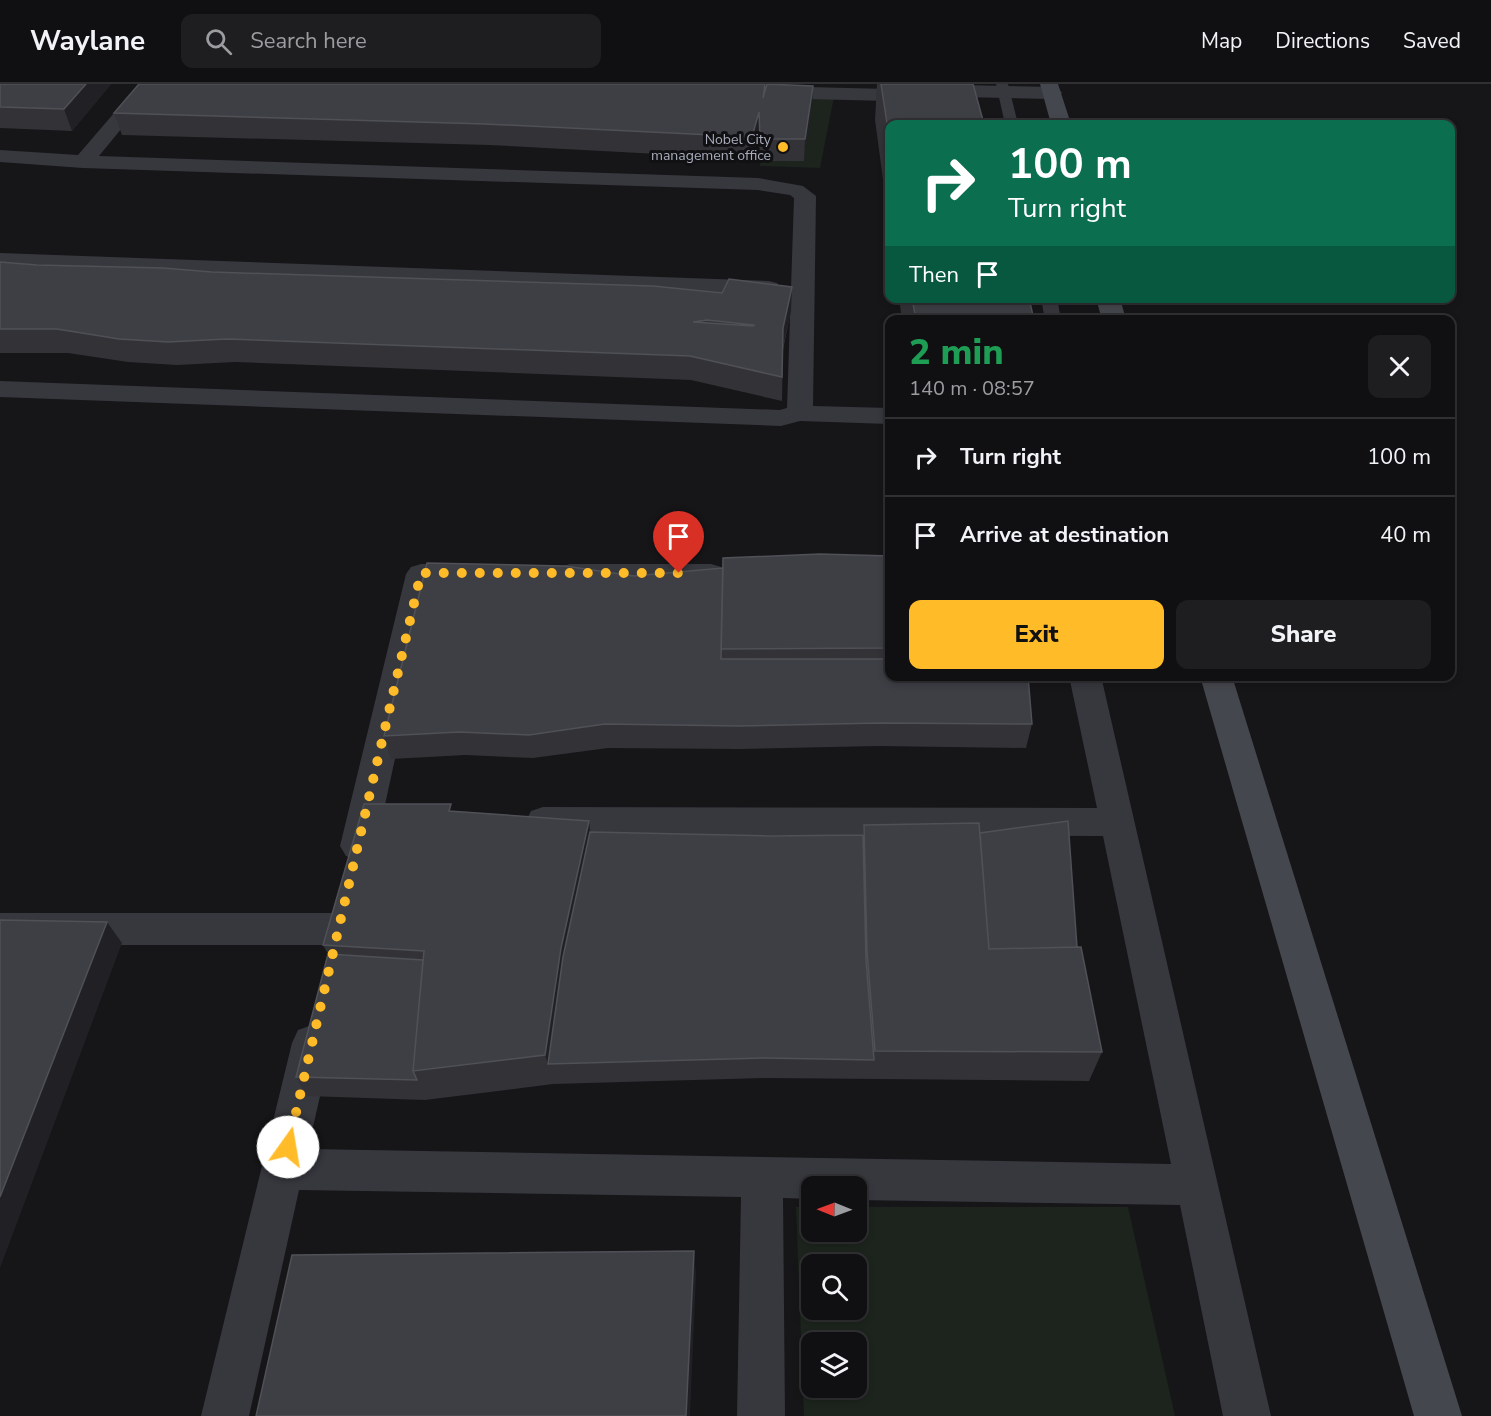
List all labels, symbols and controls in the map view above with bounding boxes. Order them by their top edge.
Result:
search box [181,14,601,68]
text: Waylane [30,22,145,60]
icon: search [202,25,235,58]
text: Search here [250,26,367,56]
text: Map [1201,27,1242,55]
text: Directions [1275,27,1370,55]
text: Saved [1403,27,1461,55]
place label: Nobel City management office [651,130,772,165]
text: 100 m [1008,136,1132,193]
marker: Nobel City management office [776,140,790,154]
icon: right [909,144,987,222]
text: Turn right [1008,190,1126,227]
icon: arrive [971,258,1004,291]
text: Then [909,260,959,290]
text: 2 min [909,328,1004,377]
button: close [1368,335,1431,398]
text: 140 m · 08:57 [909,375,1035,402]
icon: right [909,441,942,474]
text: Turn right [960,442,1061,472]
text: 100 m [1367,442,1431,472]
pin [653,511,704,573]
icon: arrive [909,519,942,552]
icon: arrive [662,520,695,553]
text: Arrive at destination [960,520,1169,550]
text: 40 m [1380,520,1431,550]
button: Exit [909,600,1164,669]
button: Share [1176,600,1431,669]
position arrow [256,1115,320,1179]
north arrow [801,1176,867,1242]
map controls [801,1176,867,1398]
button: search [801,1254,867,1320]
button: layers [801,1332,867,1398]

